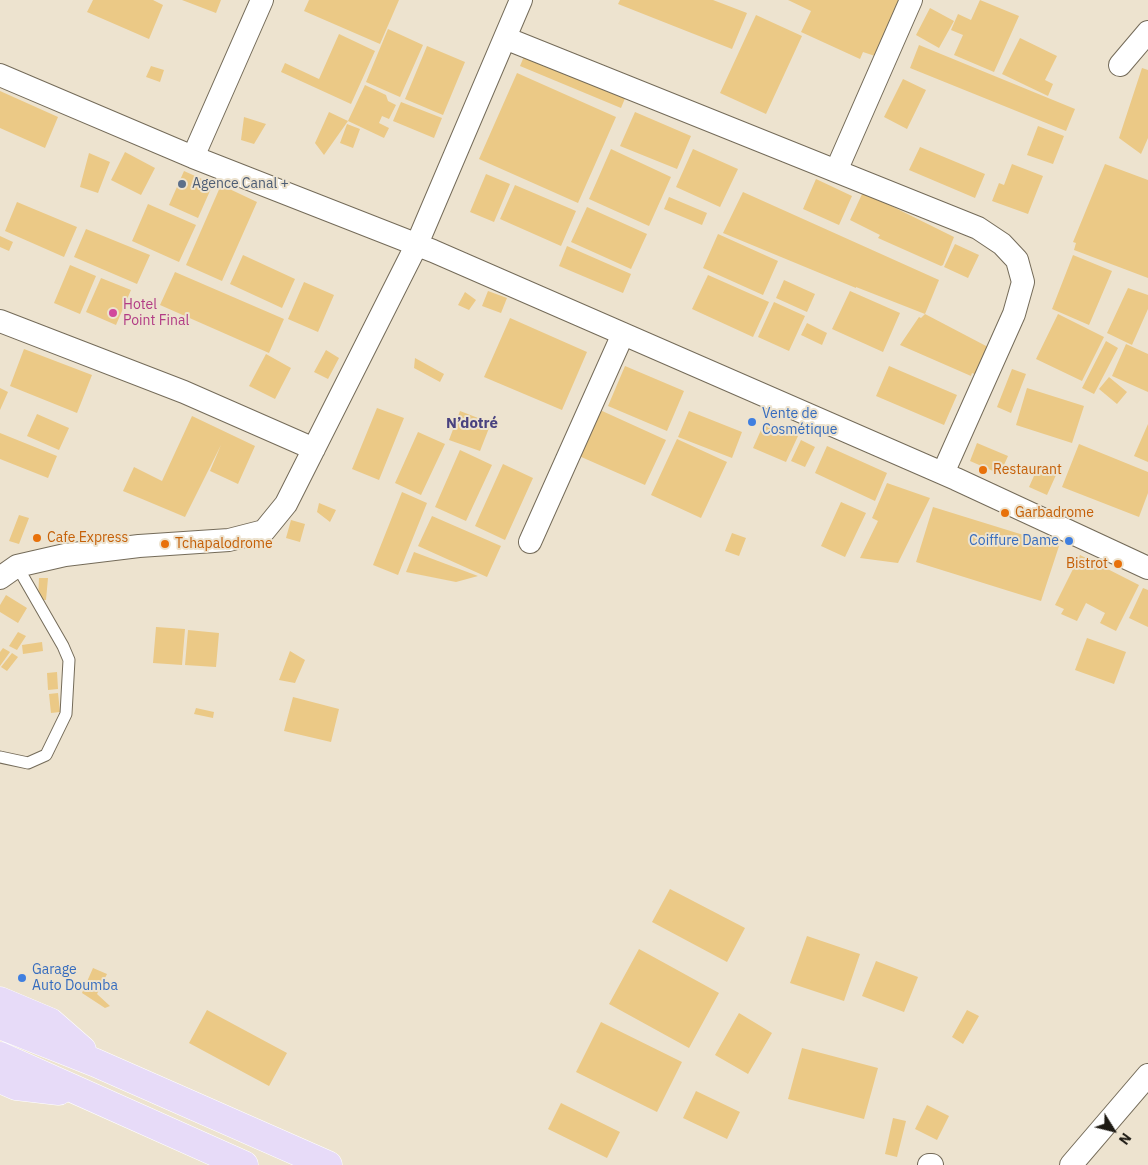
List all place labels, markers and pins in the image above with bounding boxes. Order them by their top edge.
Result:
place label: Agence Canal + [192,176,289,192]
marker: Agence Canal + [176,178,188,190]
place label: Hotel Point Final [123,297,189,330]
marker: Hotel Point Final [107,307,119,319]
place label: Vente de Cosmétique [762,406,837,438]
marker: Vente de Cosmétique [746,416,758,428]
place label: Restaurant [993,462,1062,478]
marker: Restaurant [977,464,989,476]
place label: Garbadrome [1015,505,1094,521]
marker: Garbadrome [999,507,1011,519]
place label: Cafe Express [47,530,128,546]
marker: Cafe Express [31,532,43,544]
place label: Coiffure Dame [969,533,1059,549]
marker: Coiffure Dame [1063,535,1075,547]
place label: Tchapalodrome [175,536,273,552]
marker: Tchapalodrome [159,538,171,550]
place label: Bistrot [1066,556,1108,572]
marker: Bistrot [1112,558,1124,570]
place label: Garage Auto Doumba [32,962,118,994]
marker: Garage Auto Doumba [16,972,28,984]

